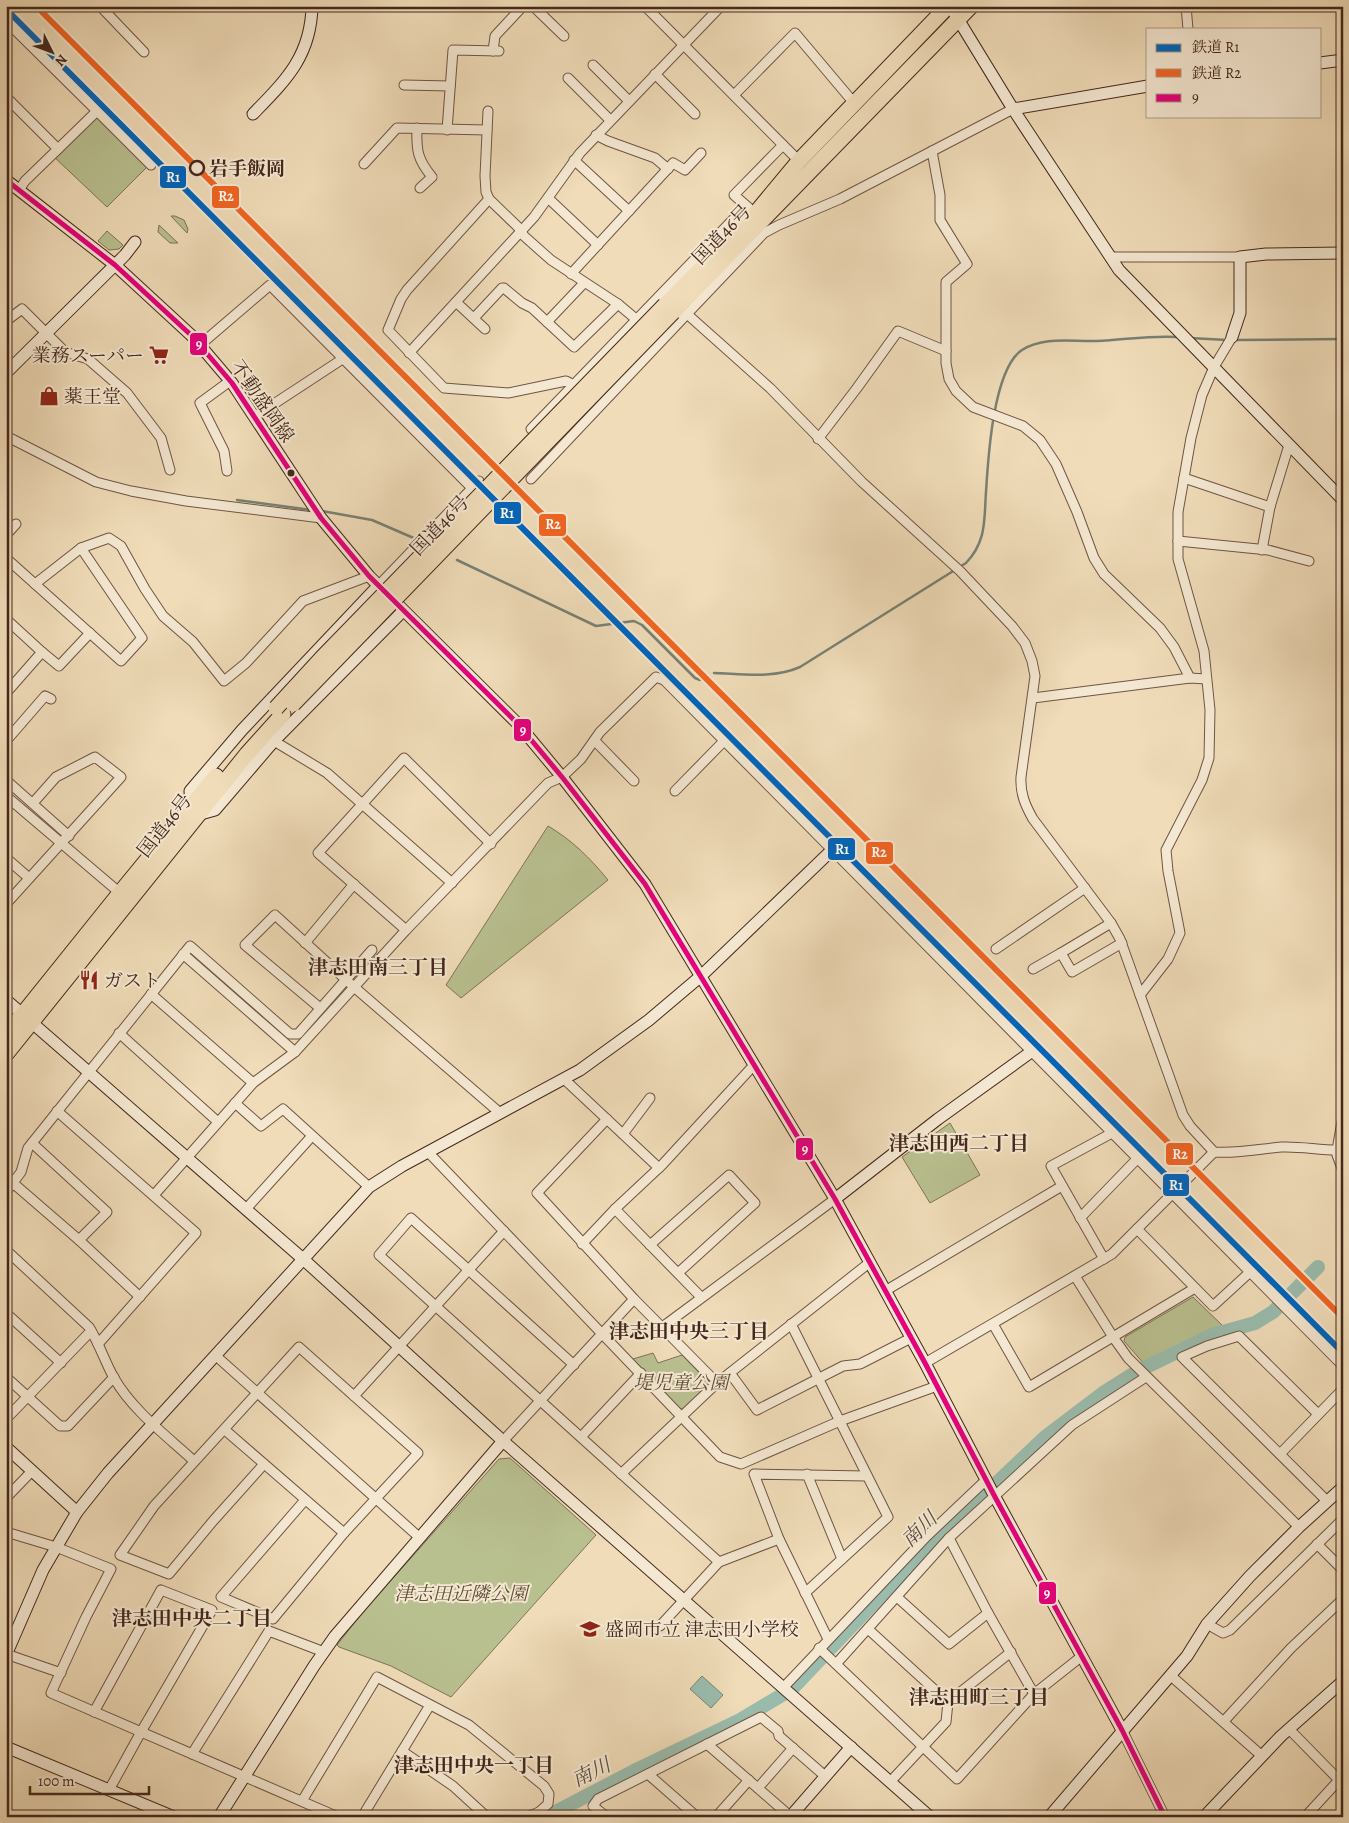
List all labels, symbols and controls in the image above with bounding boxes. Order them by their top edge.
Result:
north arrow [28,28,78,78]
legend [1146,28,1322,118]
text: 鉄道 R1 [1192,37,1239,57]
text: N [51,50,72,71]
text: 鉄道 R2 [1192,63,1241,83]
text: 9 [1192,87,1199,107]
place label: 岩手飯岡 [209,156,285,182]
marker: 岩手飯岡 [189,160,205,176]
line badge: R1 [159,165,187,189]
text: R1 [166,168,180,187]
line badge: R2 [211,185,240,209]
text: R2 [218,187,234,206]
street label: 国道46号 [687,199,757,270]
line badge: 9 [189,332,208,356]
text: 9 [196,335,203,354]
place label: 業務スーパー [32,343,144,369]
supermarket icon: 業務スーパー [148,344,170,366]
street label: 不動盛岡線 [224,355,300,448]
place label: 薬王堂 [64,384,121,410]
shop icon: 薬王堂 [38,385,60,407]
unlabelled marker [286,468,296,478]
street label: 国道46号 [405,490,475,561]
line badge: R1 [493,501,522,525]
text: R1 [500,504,514,523]
line badge: R2 [538,513,567,537]
text: R2 [545,515,561,534]
line badge: 9 [513,718,532,742]
text: 9 [520,721,527,740]
street label: 国道46号 [132,788,198,863]
line badge: R1 [827,837,856,861]
text: R1 [835,840,849,859]
line badge: R2 [865,841,894,865]
text: R2 [871,843,887,862]
district label: 津志田南三丁目 [308,954,448,981]
place label: ガスト [104,968,161,994]
restaurant icon: ガスト [78,969,100,991]
district label: 津志田西二丁目 [889,1130,1029,1157]
line badge: 9 [795,1137,814,1161]
text: 9 [802,1140,809,1159]
line badge: R2 [1165,1142,1194,1166]
text: R2 [1172,1145,1188,1164]
line badge: R1 [1162,1173,1190,1197]
text: R1 [1169,1176,1183,1195]
district label: 津志田中央三丁目 [609,1318,769,1345]
park label: 堤児童公園 [633,1370,731,1396]
water label: 南川 [896,1504,945,1553]
park label: 津志田近隣公園 [394,1581,530,1607]
line badge: 9 [1038,1581,1057,1605]
text: 9 [1044,1584,1051,1603]
district label: 津志田中央二丁目 [112,1605,272,1632]
place label: 盛岡市立 津志田小学校 [605,1617,799,1643]
school or university icon: 盛岡市立 津志田小学校 [579,1618,601,1640]
district label: 津志田町三丁目 [909,1684,1049,1711]
water label: 南川 [567,1751,617,1793]
district label: 津志田中央一丁目 [394,1752,554,1779]
scale bar [30,1763,149,1795]
text: 100 m [38,1771,75,1791]

